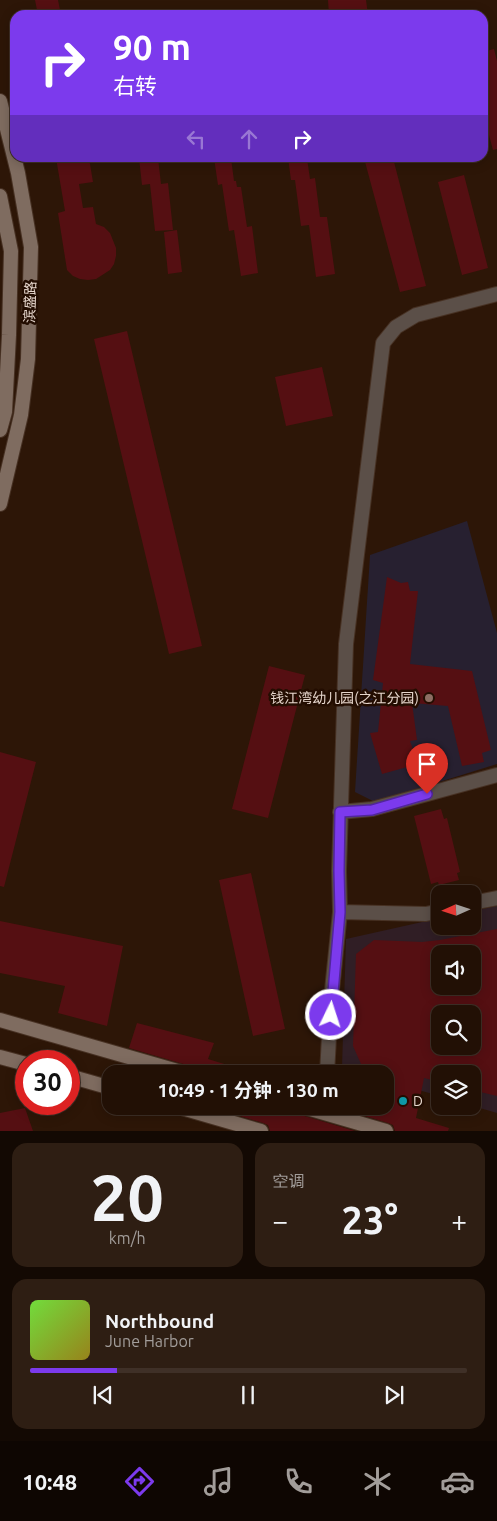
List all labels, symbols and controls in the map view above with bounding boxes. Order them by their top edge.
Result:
text: 90 m [113,27,191,67]
icon: right [30,30,95,95]
text: 右转 [113,73,157,98]
icon: left [182,125,210,153]
icon: ahead [235,125,263,153]
icon: right [288,125,316,153]
street label: 滨盛路 [21,281,39,323]
place label: 钱江湾幼儿园(之江分园) [270,690,419,706]
marker: 钱江湾幼儿园(之江分园) [423,692,435,704]
pin [406,743,448,794]
icon: arrive [413,750,441,778]
north arrow [431,885,481,935]
map controls [431,885,481,1115]
button: sound [431,945,481,995]
position arrow [304,988,356,1040]
button: search [431,1005,481,1055]
speed limit sign: 30 [15,1050,80,1115]
button: layers [431,1065,481,1115]
text: 10:49 · 1 分钟 · 130 m [157,1079,339,1101]
place label: D [413,1093,423,1109]
marker: D [397,1095,409,1107]
text: 20 [91,1160,164,1233]
text: 空调 [273,1172,305,1190]
text: 23° [342,1199,398,1241]
text: − [273,1205,288,1236]
text: + [451,1205,467,1236]
text: km/h [109,1229,146,1247]
text: Northbound [105,1310,214,1332]
text: June Harbor [105,1332,194,1350]
icon: previous [89,1381,117,1409]
icon: pause [234,1381,262,1409]
icon: next [380,1381,408,1409]
icon: directions [122,1464,157,1499]
icon: music [201,1464,236,1499]
icon: phone [281,1464,316,1499]
icon: climate [360,1464,395,1499]
icon: car [440,1464,475,1499]
text: 10:48 [22,1469,77,1494]

